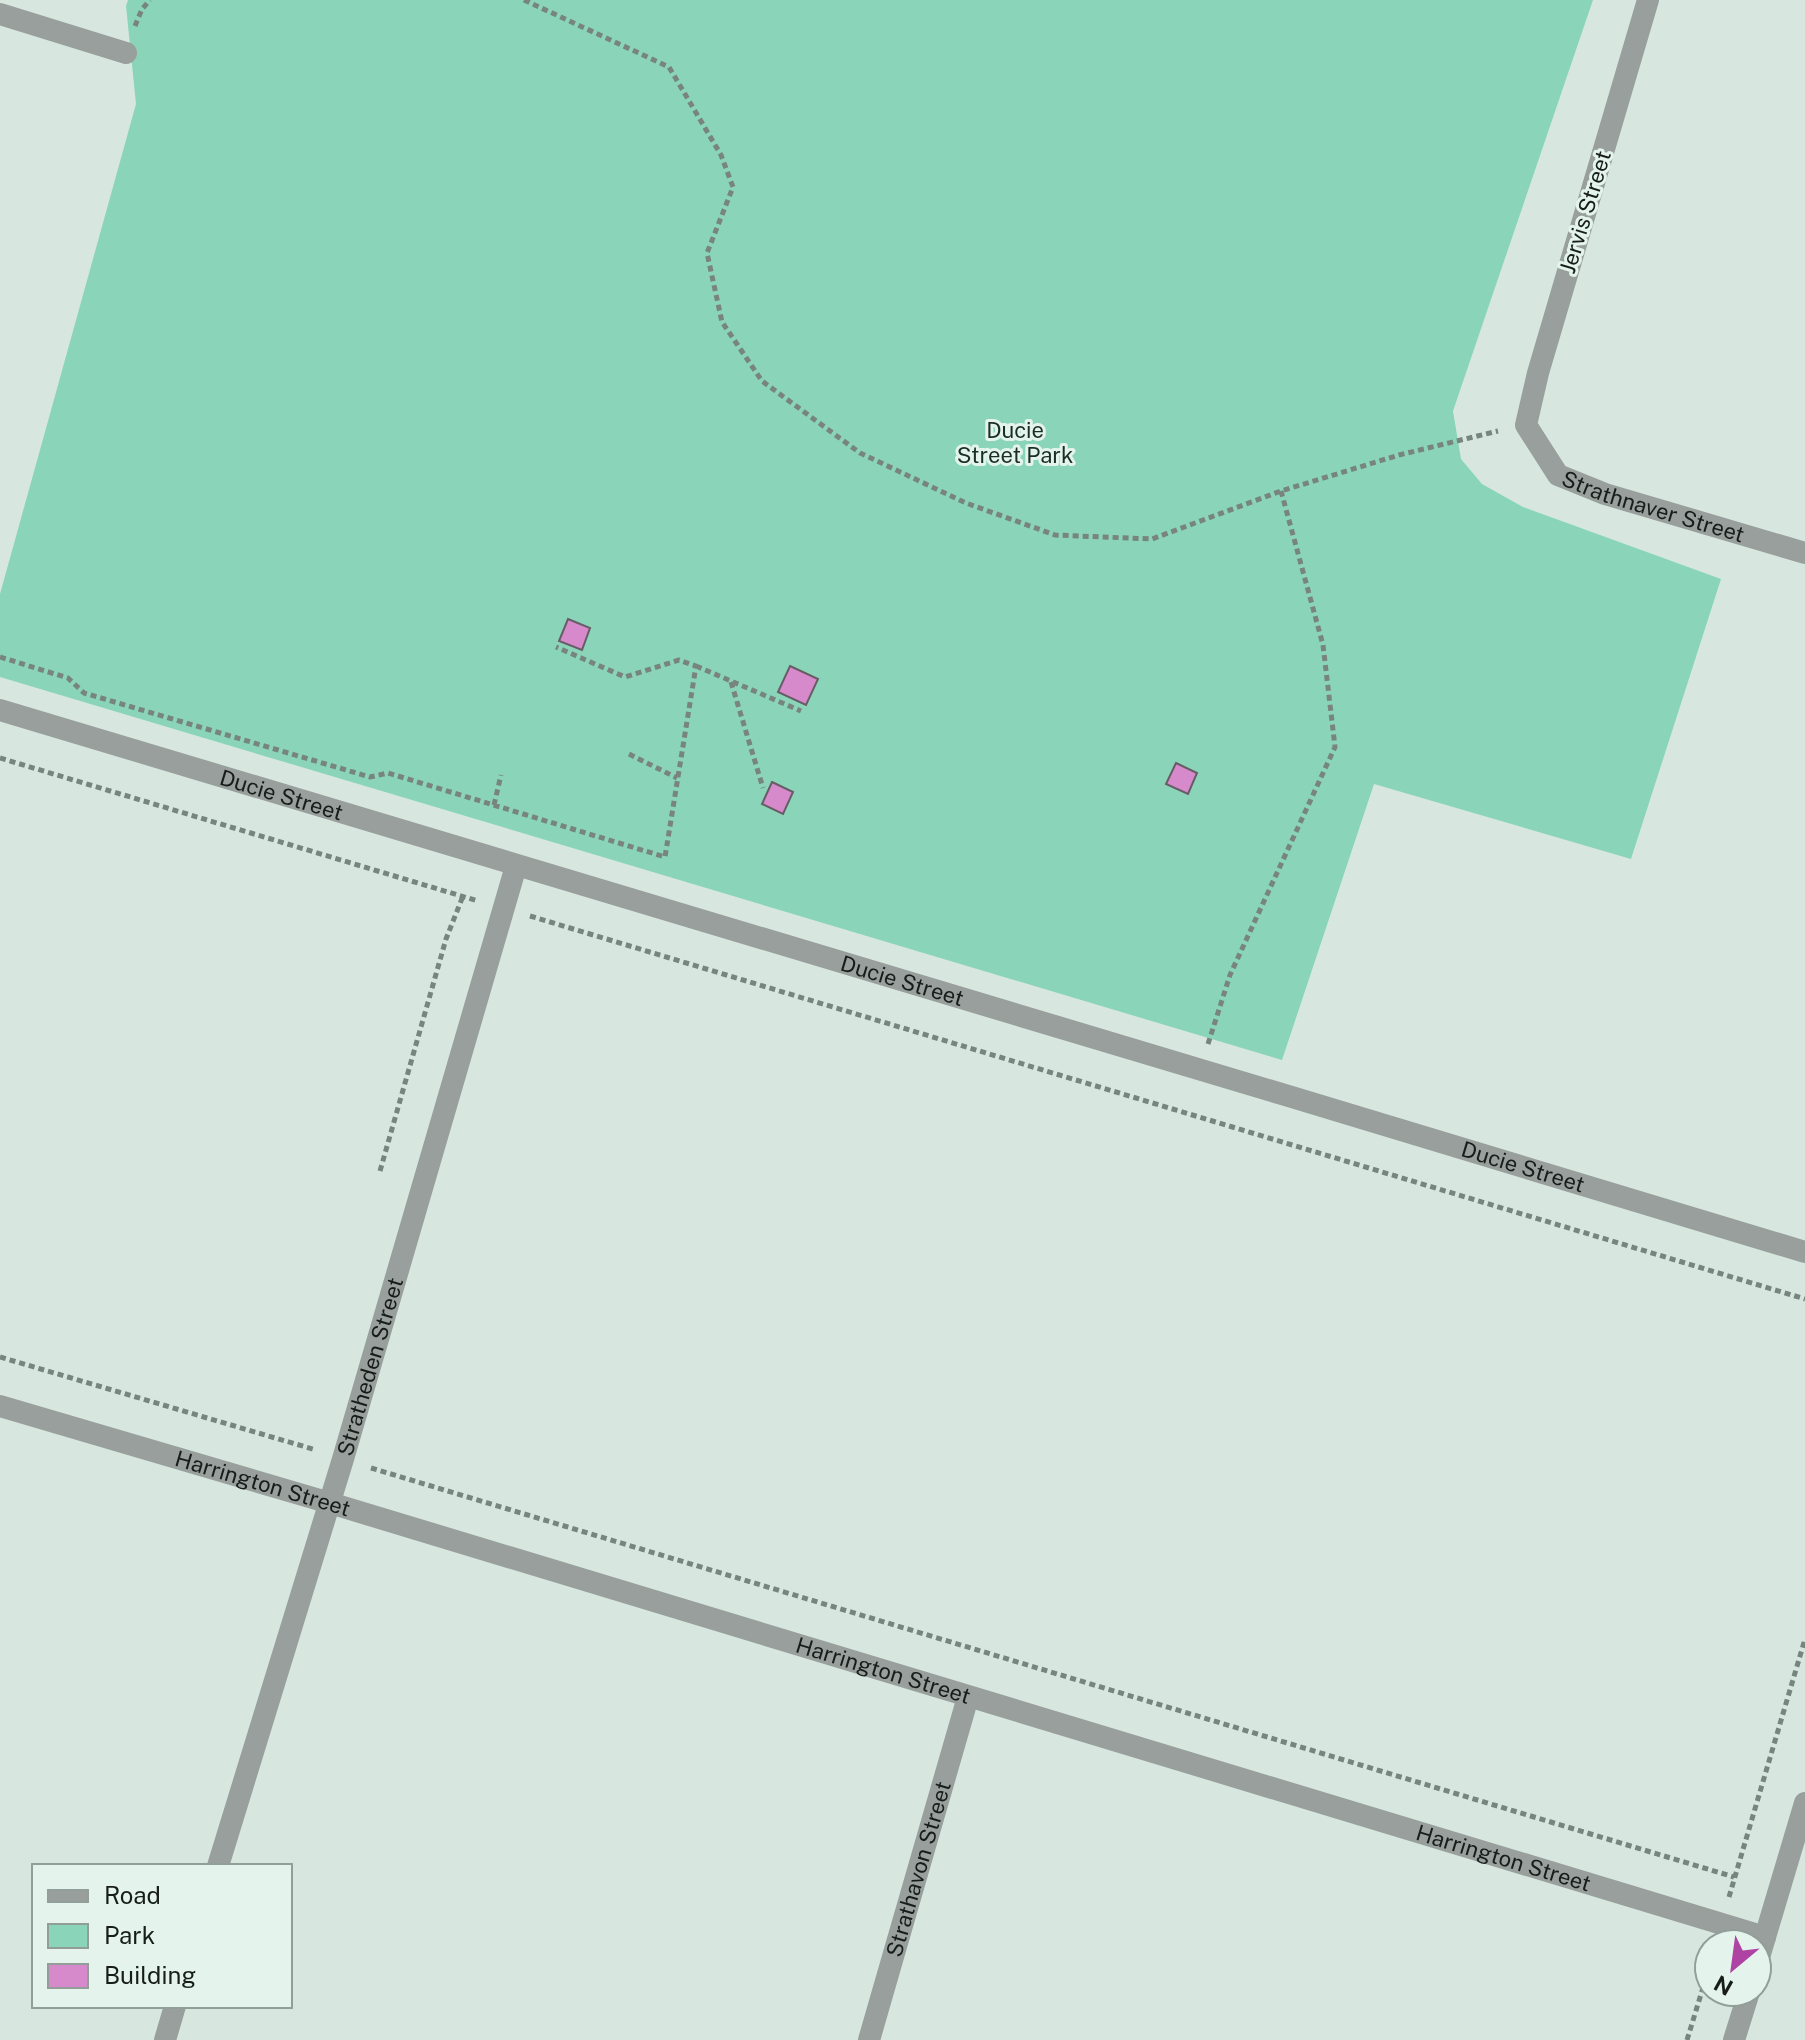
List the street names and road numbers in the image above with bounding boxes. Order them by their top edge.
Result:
street label: Jervis Street [1554,147,1616,277]
street label: Strathnaver Street [1558,465,1748,547]
street label: Ducie Street [217,764,346,826]
street label: Ducie Street [838,950,967,1011]
street label: Ducie Street [1458,1136,1588,1197]
street label: Stratheden Street [332,1274,408,1459]
street label: Harrington Street [172,1445,354,1521]
street label: Harrington Street [793,1632,974,1709]
street label: Strathavon Street [881,1778,956,1960]
street label: Harrington Street [1413,1819,1594,1897]

